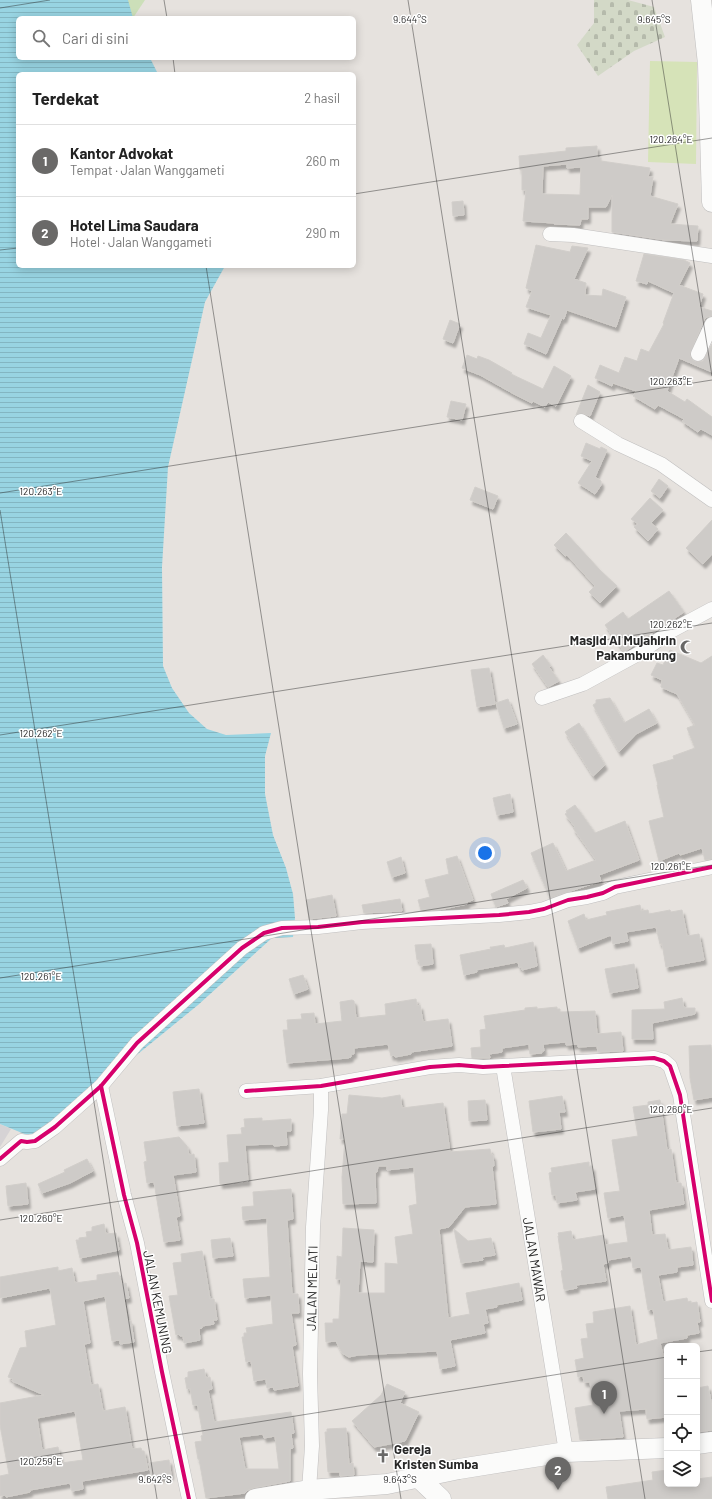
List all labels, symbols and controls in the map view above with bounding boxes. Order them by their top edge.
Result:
text: 9.644°S [393,13,427,25]
text: 9.645°S [637,13,671,25]
search box [16,16,356,60]
icon: search [30,27,52,49]
text: Cari di sini [62,29,129,47]
text: Terdekat [32,88,99,108]
text: 2 hasil [304,90,340,106]
text: 120.264°E [649,133,693,145]
text: Kantor Advokat [70,144,173,162]
text: 1 [43,153,47,169]
text: 260 m [306,153,340,169]
text: Tempat · Jalan Wanggameti [70,162,225,178]
text: Hotel Lima Saudara [70,216,199,234]
text: 2 [41,225,49,241]
text: 290 m [306,225,340,241]
text: Hotel · Jalan Wanggameti [70,234,212,250]
text: 120.263°E [650,375,692,387]
text: 120.263°E [20,485,62,497]
text: 120.262°E [649,618,693,630]
place label: Masjid Al Mujahirin Pakamburung [570,632,676,663]
mosque icon: Masjid Al Mujahirin Pakamburung [679,639,695,655]
text: 120.262°E [19,727,63,739]
your location [475,843,495,863]
text: 120.261°E [651,860,691,872]
text: 120.261°E [21,970,61,982]
text: 120.260°E [649,1103,693,1115]
text: 120.260°E [19,1212,63,1224]
street label: JALAN MAWAR [520,1216,549,1303]
street label: JALAN MELATI [303,1245,321,1331]
street label: JALAN KEMUNING [140,1249,176,1355]
map controls [664,1343,700,1487]
button: + [664,1343,700,1379]
button: − [664,1379,700,1415]
pin: 1 [591,1381,617,1414]
button: locate [664,1415,700,1451]
place label: Gereja Kristen Sumba [394,1441,479,1472]
church icon: Gereja Kristen Sumba [375,1448,391,1464]
button: layers [664,1451,700,1487]
text: 120.259°E [20,1455,62,1467]
pin: 2 [545,1457,571,1490]
text: 9.642°S [138,1473,172,1485]
text: 9.643°S [383,1473,417,1485]

